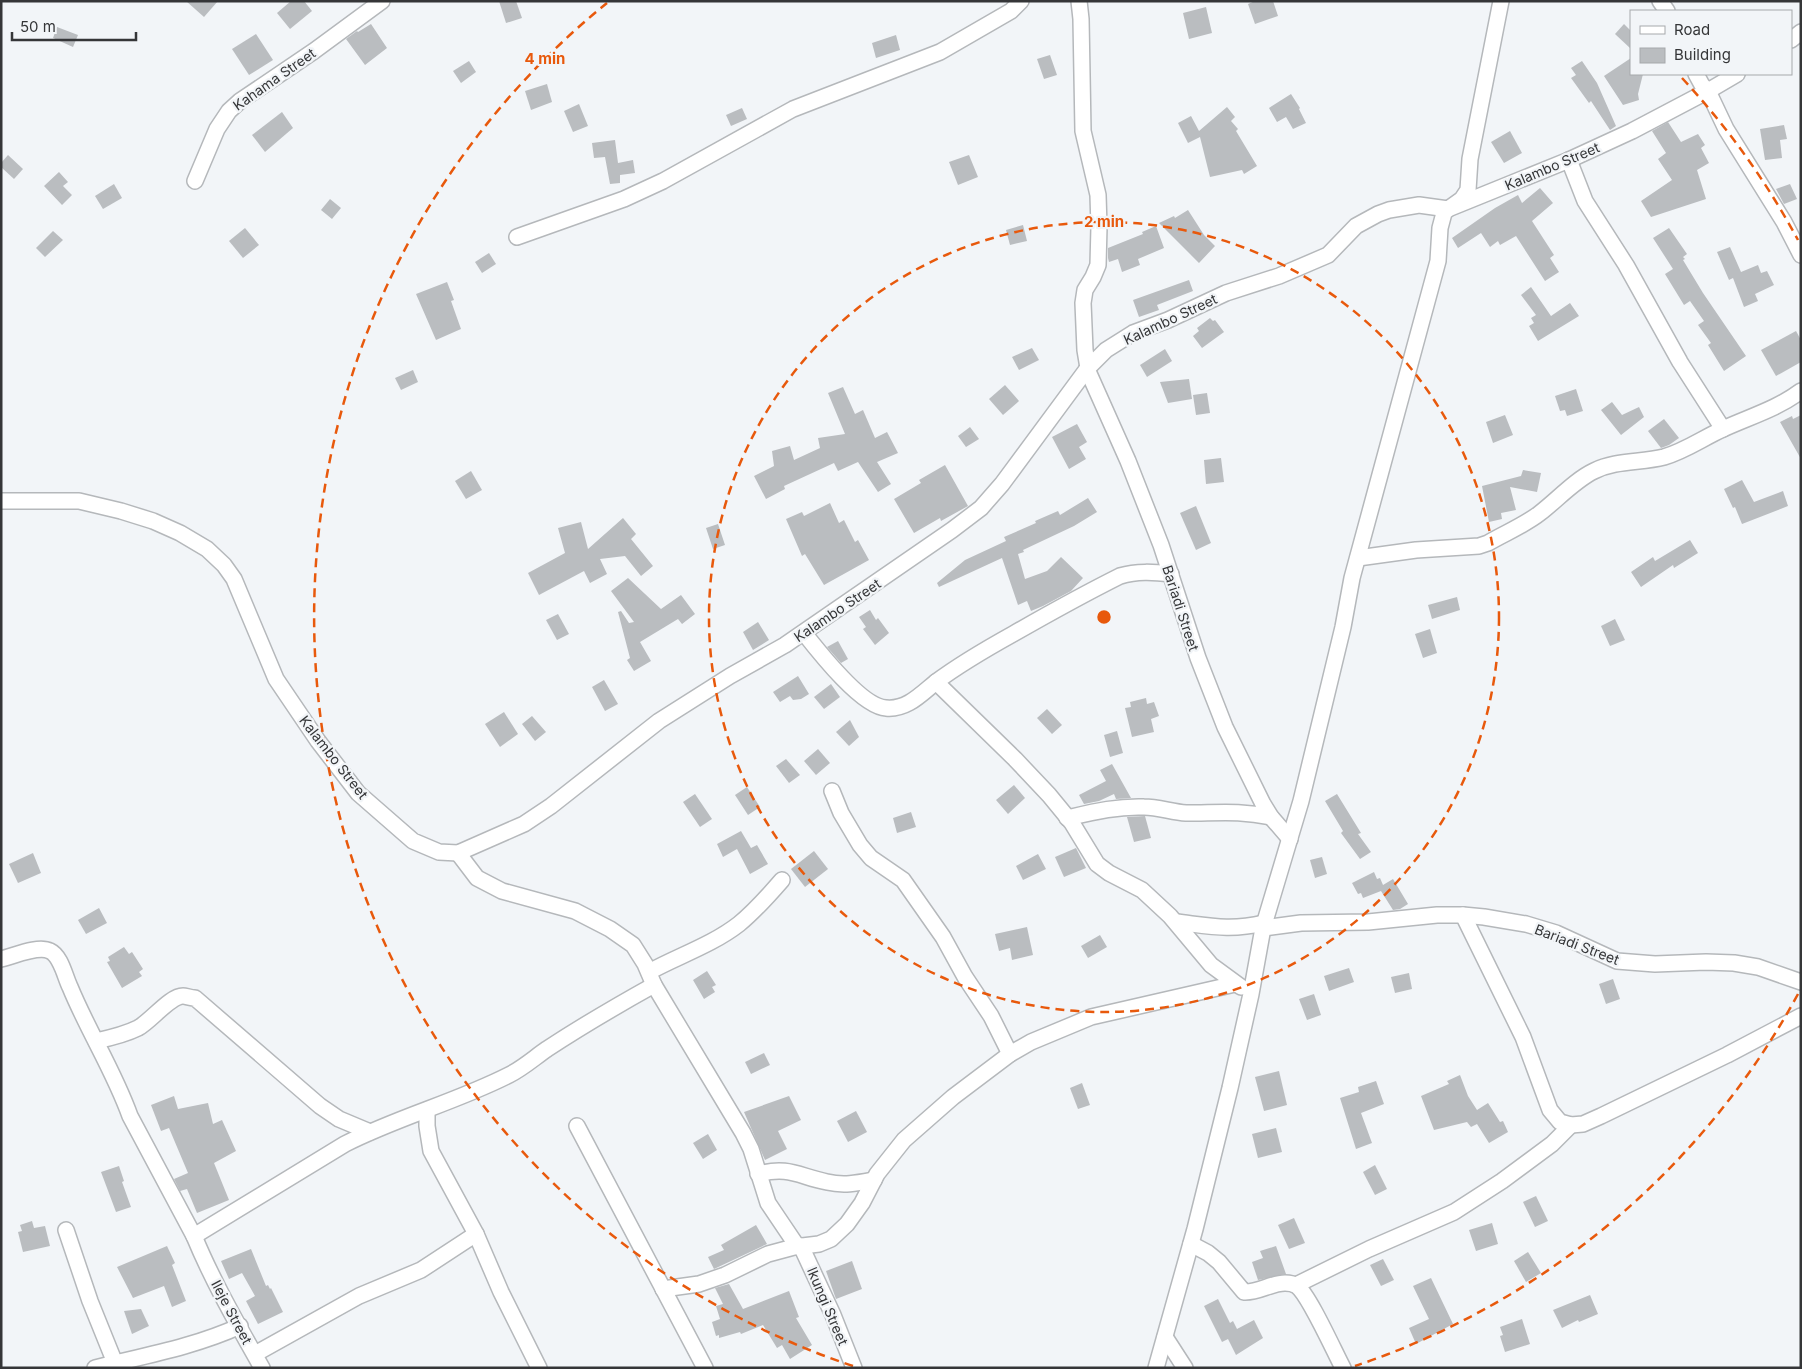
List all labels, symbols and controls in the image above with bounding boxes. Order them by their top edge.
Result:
scale bar [12,10,136,42]
legend [1630,10,1792,75]
text: 50 m [20,17,56,36]
text: Road [1674,20,1710,39]
street label: Kahama Street [229,44,319,114]
text: Building [1674,45,1731,64]
text: 4 min [525,49,565,68]
street label: Kalambo Street [1502,138,1602,194]
text: 2 min [1084,212,1124,231]
street label: Kalambo Street [1121,290,1220,348]
street label: Bariadi Street [1159,563,1203,653]
street label: Kalambo Street [790,574,884,645]
centre of rings [1095,608,1113,626]
street label: Kalambo Street [296,712,372,802]
street label: Bariadi Street [1532,920,1622,968]
street label: Ikungi Street [804,1264,852,1348]
street label: Ileje Street [208,1277,256,1347]

